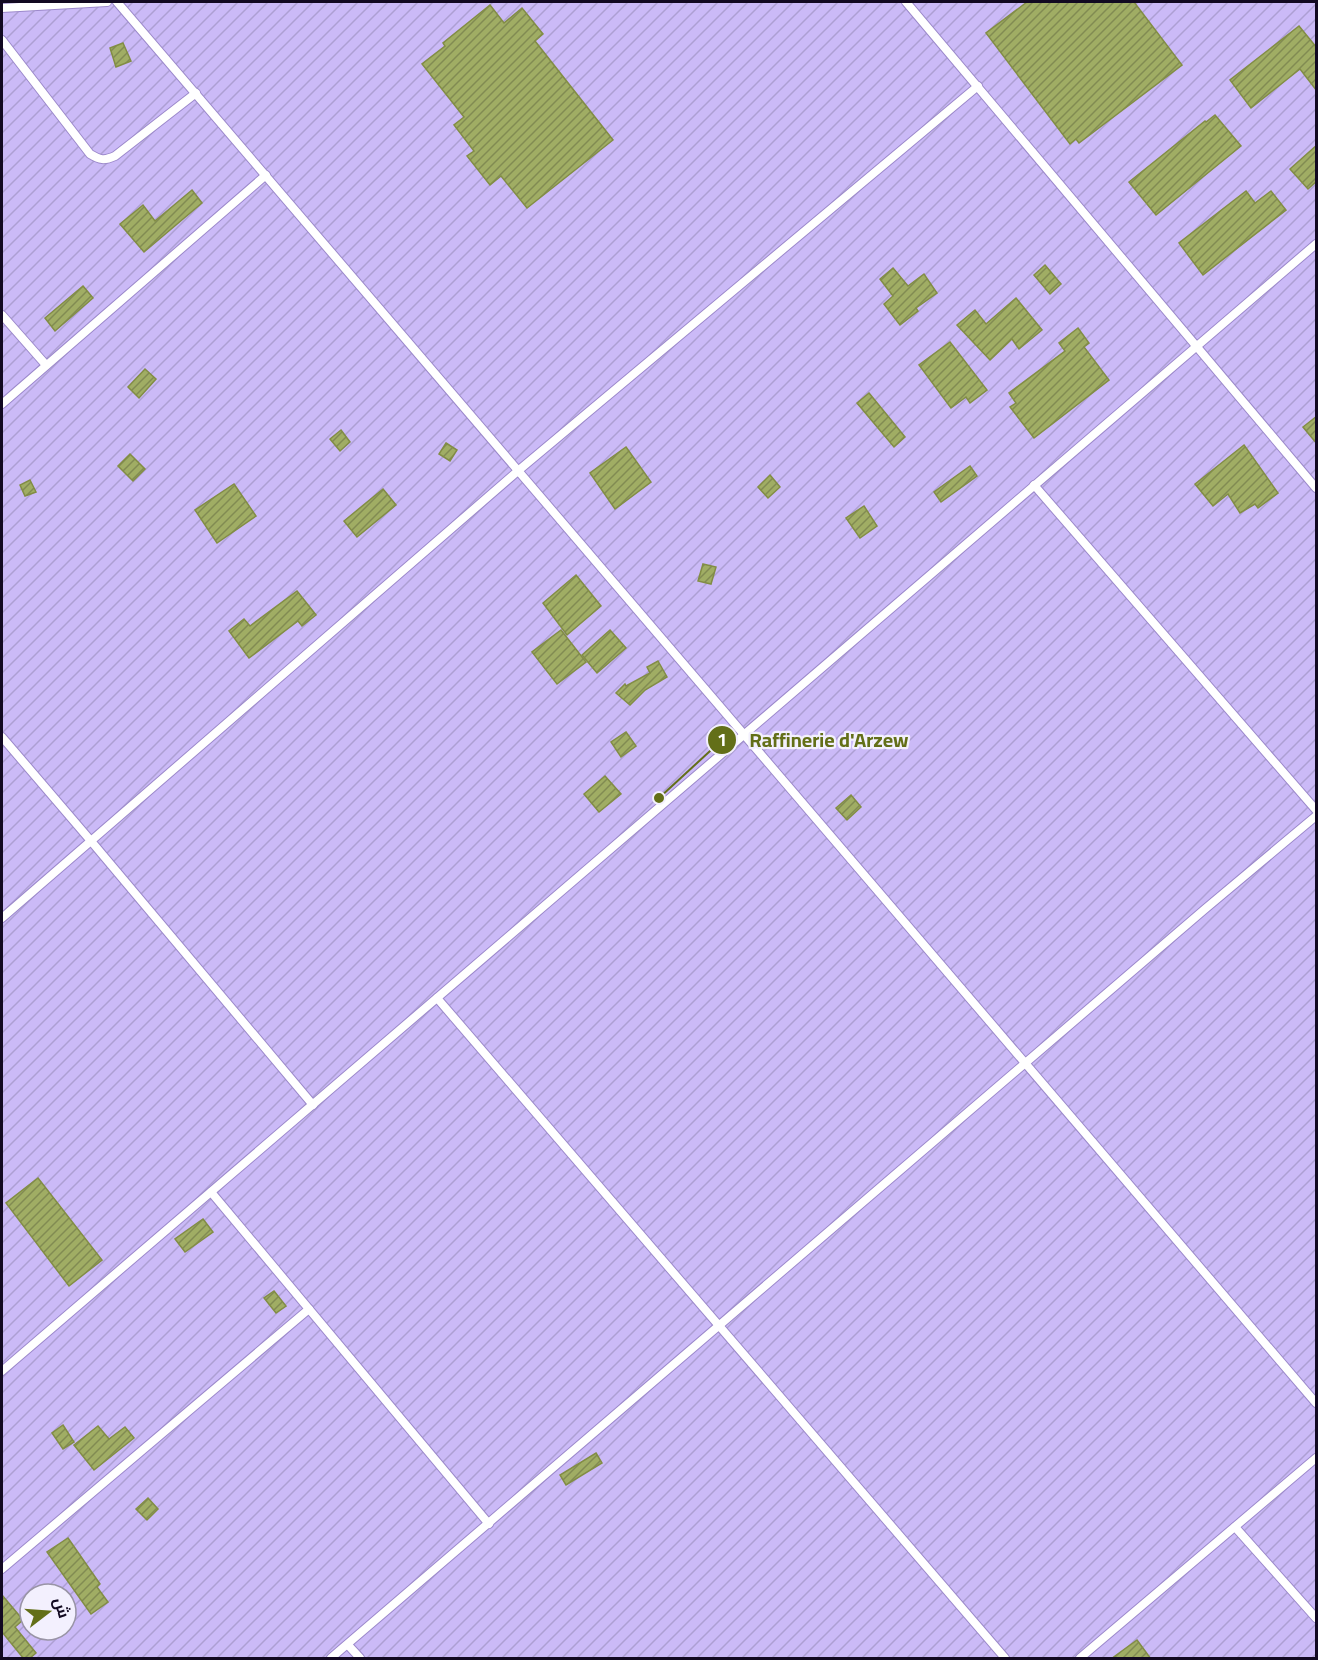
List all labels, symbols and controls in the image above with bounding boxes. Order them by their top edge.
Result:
callout: Raffinerie d'Arzew [707,721,920,759]
text: Raffinerie d'Arzew [749,721,909,758]
text: 1 [717,723,727,756]
north arrow [18,1582,78,1642]
text: ش [45,1593,80,1622]

